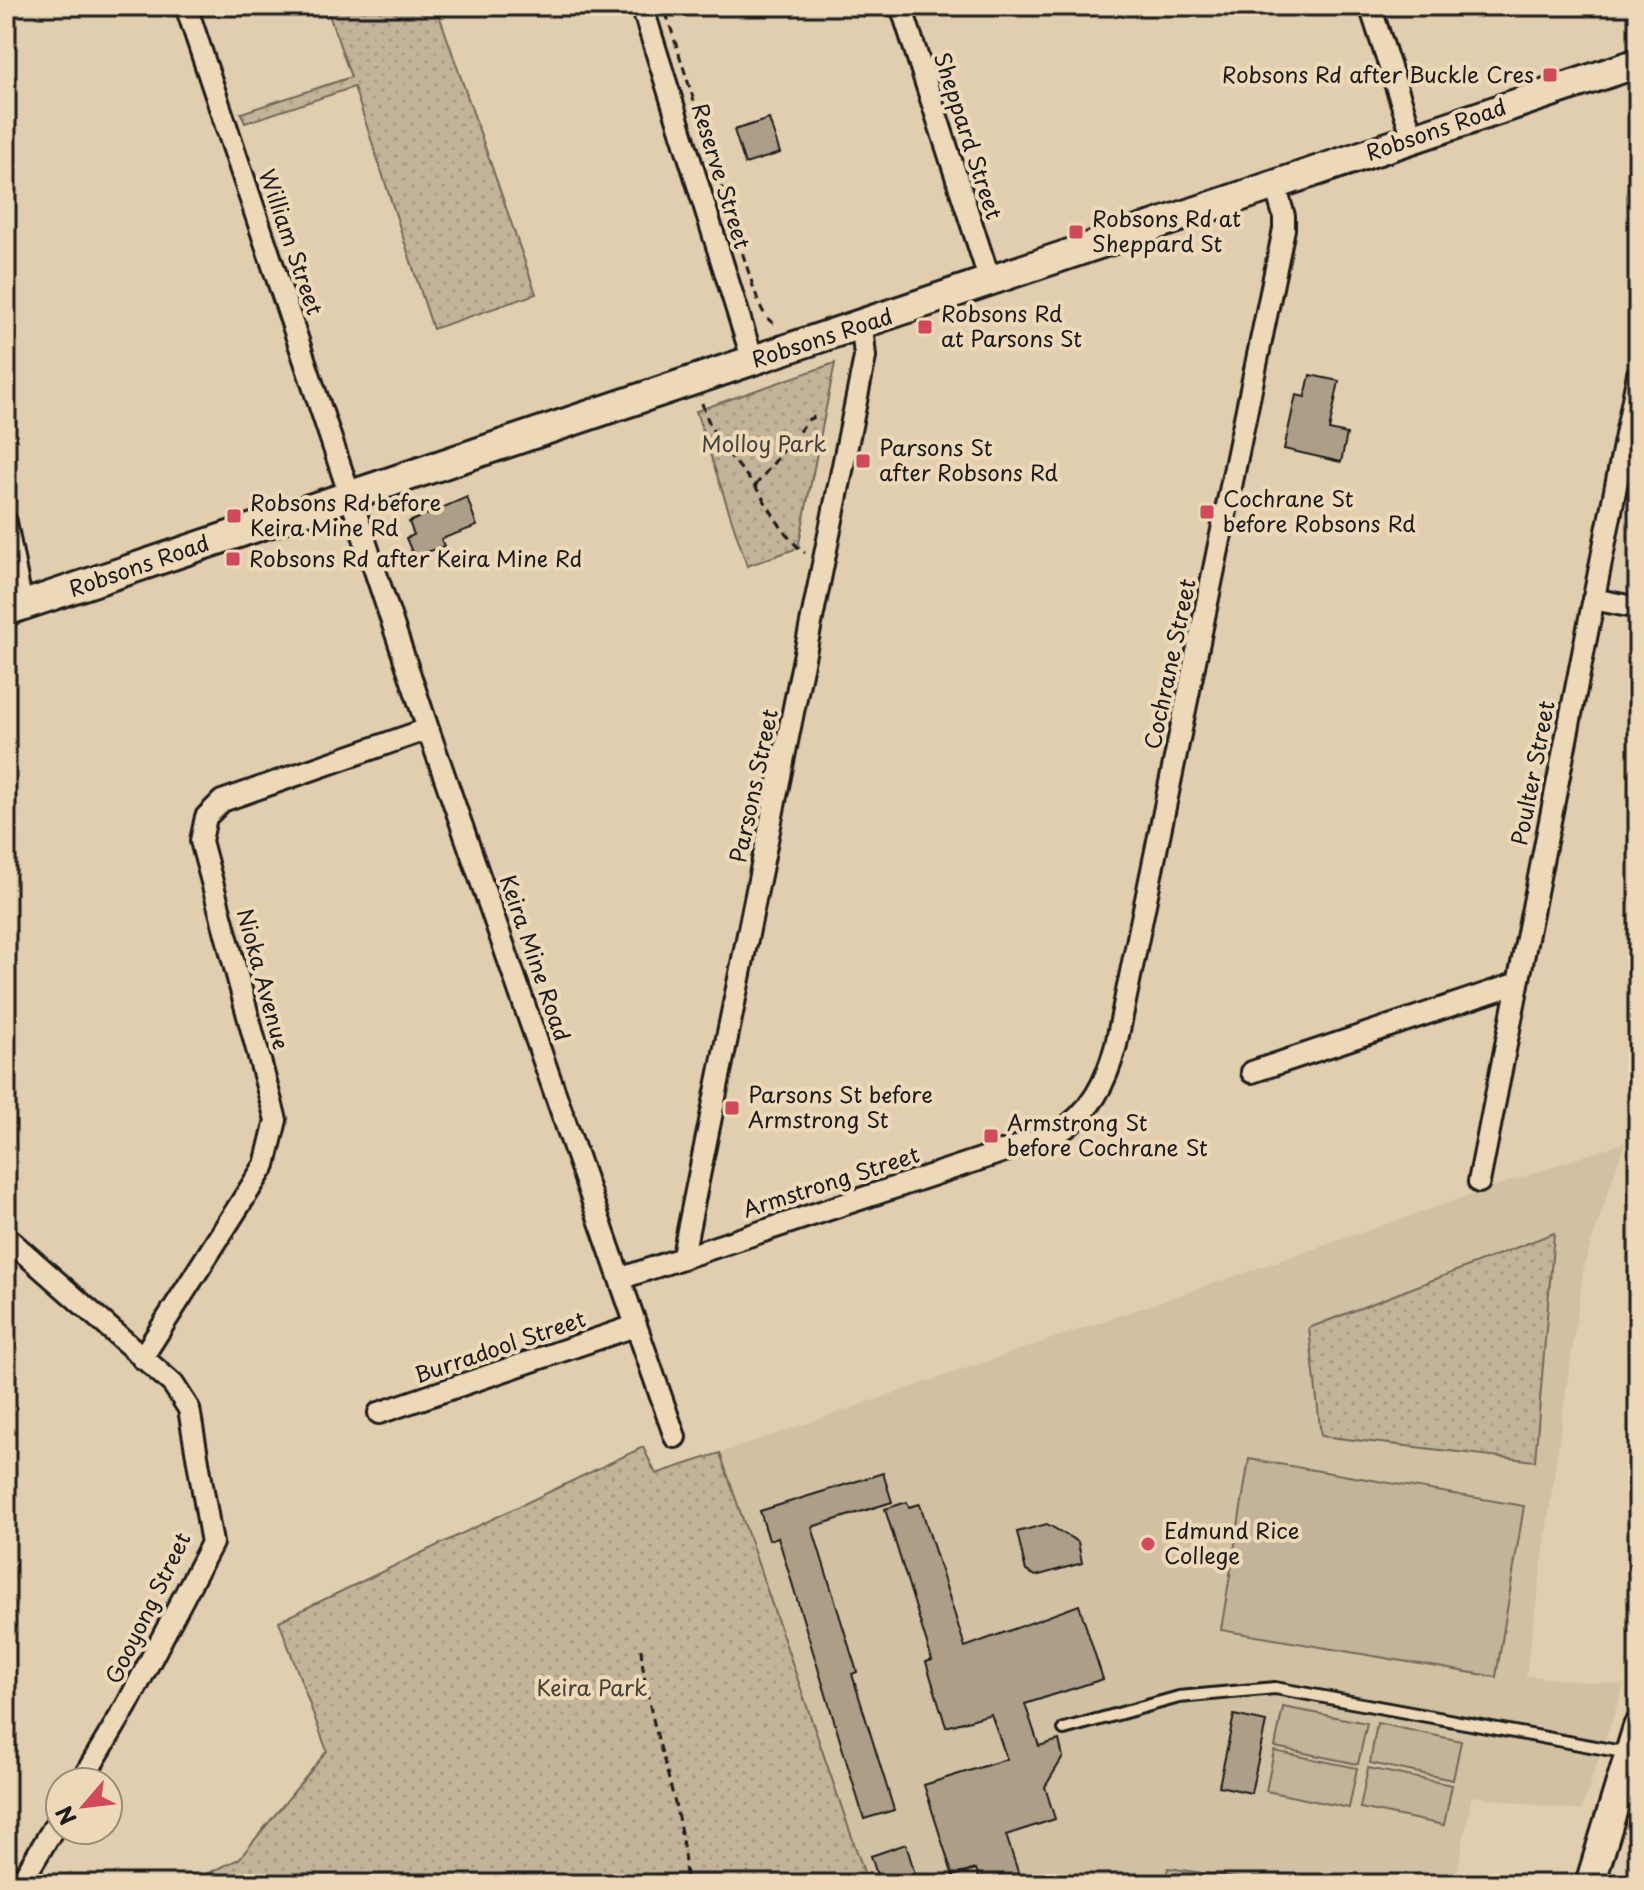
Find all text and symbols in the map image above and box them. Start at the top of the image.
street label: Sheppard Street [927,48,1012,223]
place label: Robsons Rd after Buckle Cres [1222,57,1534,90]
marker: Robsons Rd after Buckle Cres [1541,66,1559,84]
street label: Robsons Road [1361,89,1510,168]
street label: Reserve Street [685,98,760,253]
street label: William Street [252,164,333,319]
place label: Robsons Rd at Sheppard St [1092,201,1241,259]
marker: Robsons Rd at Sheppard St [1067,223,1085,241]
place label: Robsons Rd at Parsons St [941,296,1082,354]
street label: Robsons Road [747,298,896,375]
marker: Robsons Rd at Parsons St [916,318,934,336]
park label: Molloy Park [701,426,827,459]
place label: Parsons St after Robsons Rd [879,430,1058,488]
marker: Parsons St after Robsons Rd [854,452,872,470]
place label: Cochrane St before Robsons Rd [1223,481,1416,539]
place label: Robsons Rd before Keira Mine Rd [250,485,441,543]
marker: Cochrane St before Robsons Rd [1198,503,1216,521]
marker: Robsons Rd before Keira Mine Rd [225,507,243,525]
street label: Robsons Road [64,525,213,604]
place label: Robsons Rd after Keira Mine Rd [249,541,582,574]
marker: Robsons Rd after Keira Mine Rd [224,550,242,568]
street label: Cochrane Street [1134,575,1203,752]
street label: Poulter Street [1501,698,1562,848]
street label: Parsons Street [720,705,785,866]
street label: Keira Mine Road [493,870,580,1045]
street label: Nioka Avenue [230,904,299,1053]
place label: Parsons St before Armstrong St [748,1077,933,1135]
marker: Parsons St before Armstrong St [723,1099,741,1117]
place label: Armstrong St before Cochrane St [1007,1105,1208,1163]
marker: Armstrong St before Cochrane St [982,1127,1000,1145]
street label: Armstrong Street [738,1136,923,1225]
street label: Burradool Street [410,1301,589,1390]
place label: Edmund Rice College [1164,1513,1299,1571]
street label: Gooyong Street [96,1526,198,1689]
marker: Edmund Rice College [1139,1535,1157,1553]
park label: Keira Park [536,1670,648,1703]
north arrow [44,1766,124,1846]
text: N [46,1801,84,1832]

